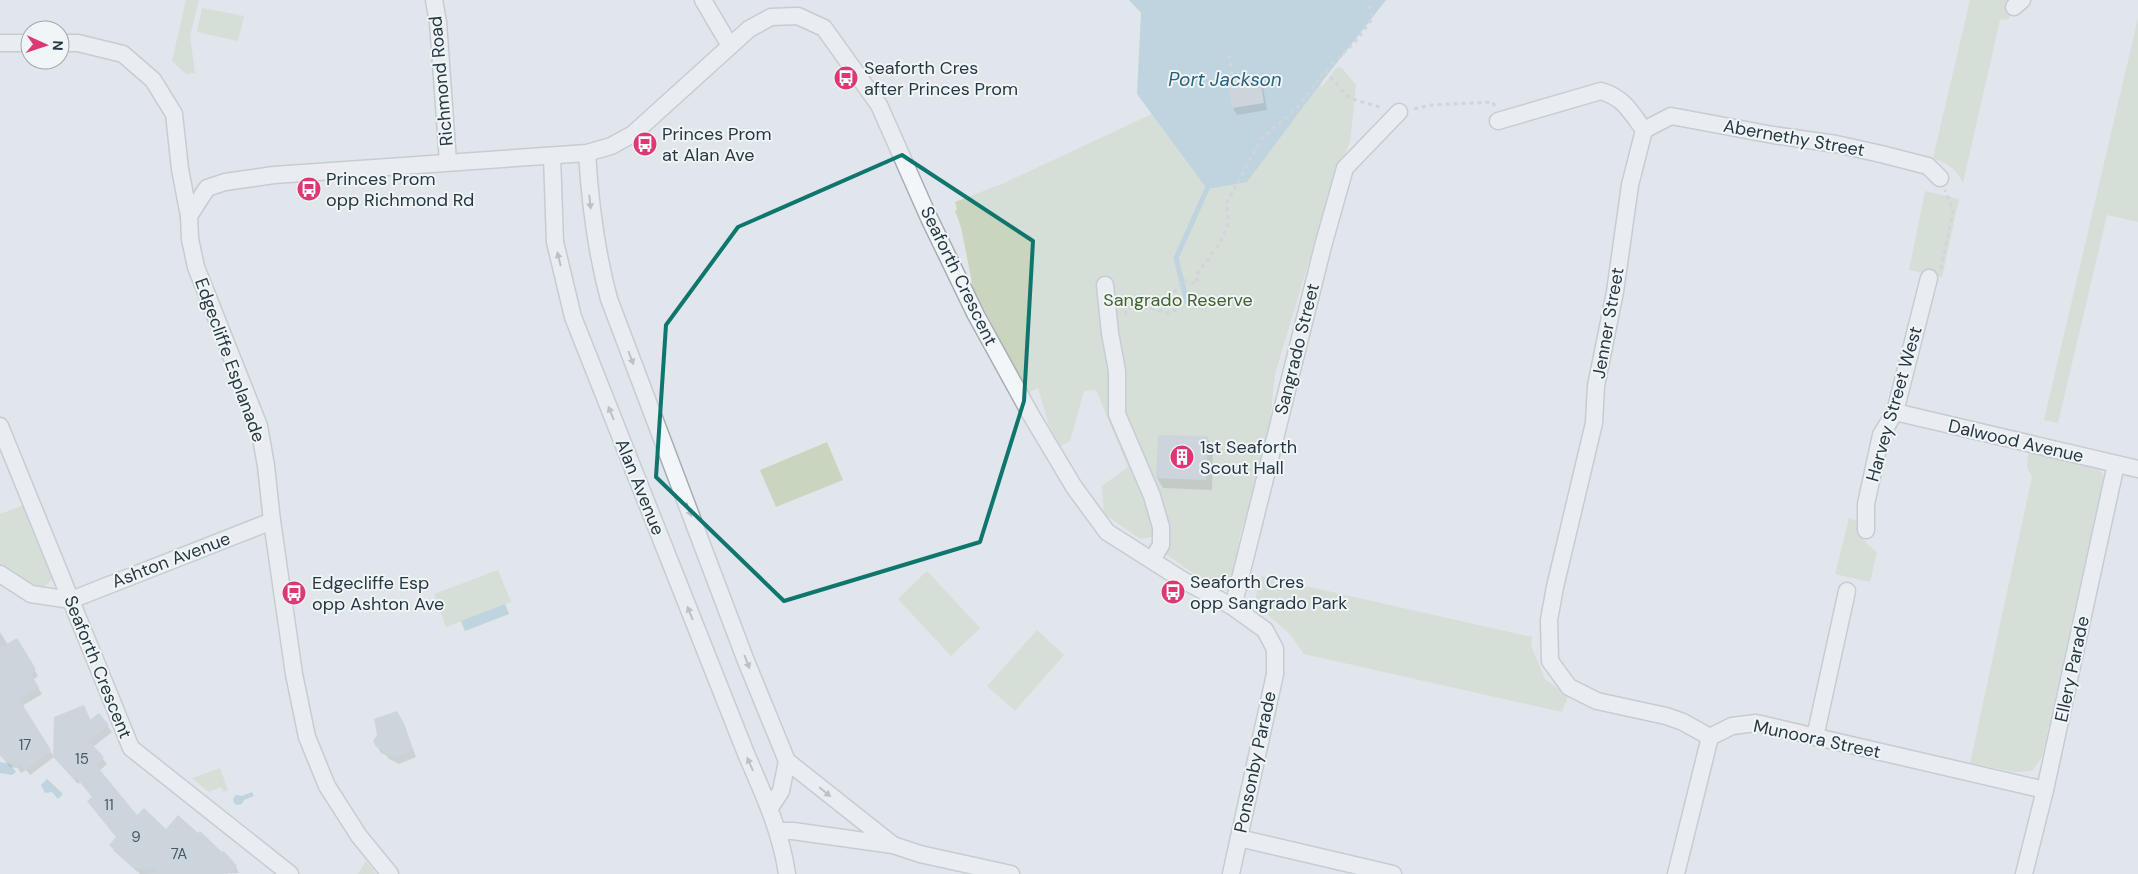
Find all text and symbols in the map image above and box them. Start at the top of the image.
street label: Richmond Road [423,15,459,147]
north arrow [20,20,70,70]
text: N [49,40,67,51]
place label: Seaforth Cres after Princes Prom [864,56,1018,101]
bus stop icon: Seaforth Cres after Princes Prom [833,65,859,91]
water label: Port Jackson [1168,67,1282,92]
street label: Abernethy Street [1721,114,1867,162]
place label: Princes Prom at Alan Ave [662,122,772,167]
bus stop icon: Princes Prom at Alan Ave [632,131,658,157]
place label: Princes Prom opp Richmond Rd [326,167,474,212]
bus stop icon: Princes Prom opp Richmond Rd [296,176,322,202]
one-way arrow [586,194,594,210]
street label: Seaforth Crescent [915,202,1003,350]
one-way arrow [555,251,563,267]
street label: Jenner Street [1586,265,1630,381]
street label: Edgecliffe Esplanade [189,275,271,445]
street label: Sangrado Street [1269,281,1325,417]
park label: Sangrado Reserve [1103,288,1253,312]
street label: Harvey Street West [1860,323,1928,485]
one-way arrow [628,351,635,366]
one-way arrow [607,405,614,420]
street label: Dalwood Avenue [1946,414,2086,468]
street label: Alan Avenue [610,435,670,539]
place label: 1st Seaforth Scout Hall [1200,435,1297,480]
building icon: 1st Seaforth Scout Hall [1169,444,1195,470]
one-way arrow [685,503,693,518]
street label: Ashton Avenue [108,526,234,594]
place label: Seaforth Cres opp Sangrado Park [1190,570,1347,615]
place label: Edgecliffe Esp opp Ashton Ave [312,571,444,616]
bus stop icon: Seaforth Cres opp Sangrado Park [1160,579,1186,605]
bus stop icon: Edgecliffe Esp opp Ashton Ave [281,580,307,606]
street label: Seaforth Crescent [58,592,138,742]
one-way arrow [686,605,693,620]
street label: Ellery Parade [2049,614,2095,724]
one-way arrow [743,655,751,670]
street label: Ponsonby Parade [1228,689,1282,835]
street label: Munoora Street [1751,714,1883,764]
house number: 17 [19,735,31,755]
house number: 15 [75,749,89,769]
one-way arrow [745,757,753,771]
one-way arrow [818,786,831,797]
house number: 11 [104,795,114,815]
house number: 9 [131,827,141,847]
house number: 7A [171,844,187,864]

